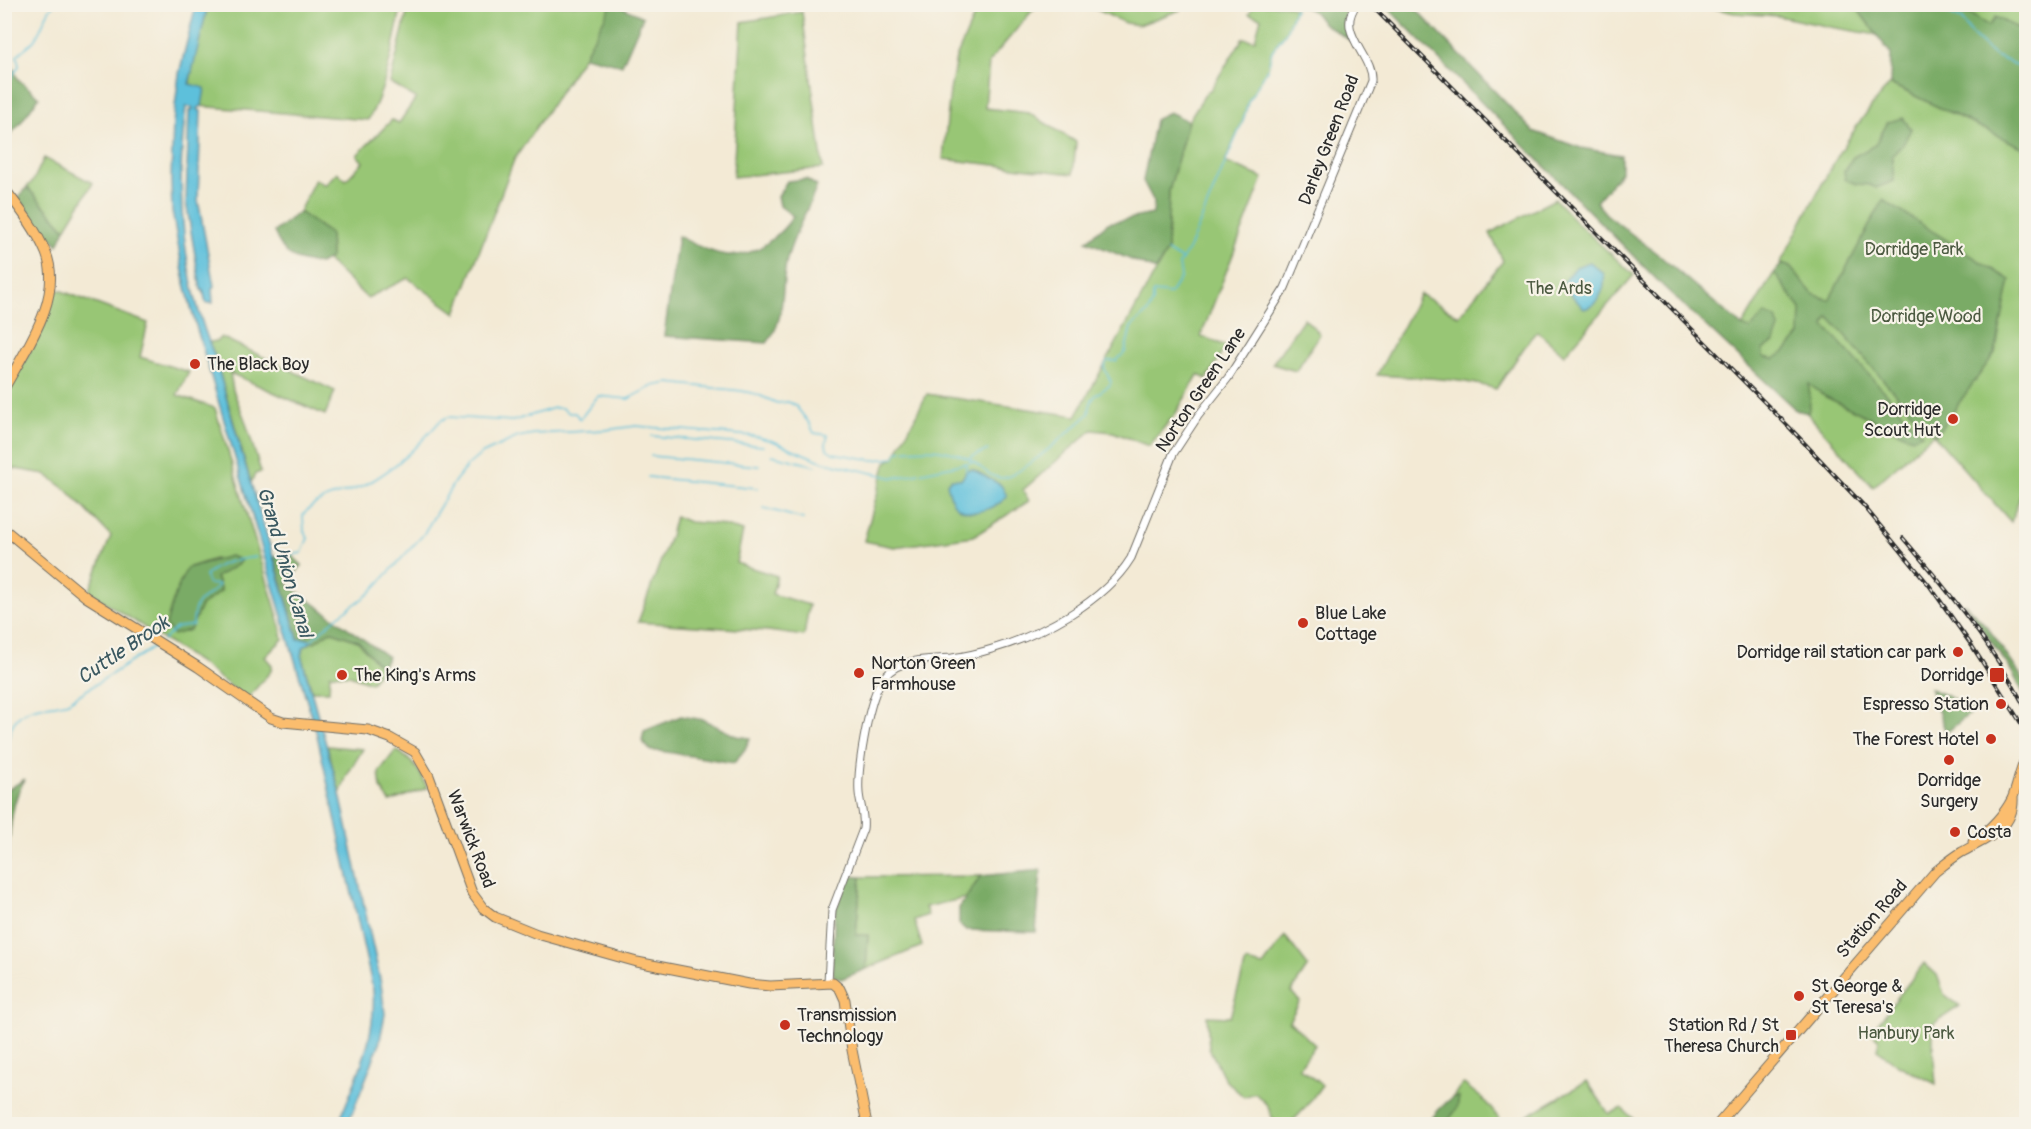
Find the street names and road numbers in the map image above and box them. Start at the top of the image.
street label: Darley Green Road [1294,72,1364,208]
street label: Norton Green Lane [1151,323,1251,457]
street label: Warwick Road [442,787,500,891]
street label: Station Road [1832,875,1912,963]

